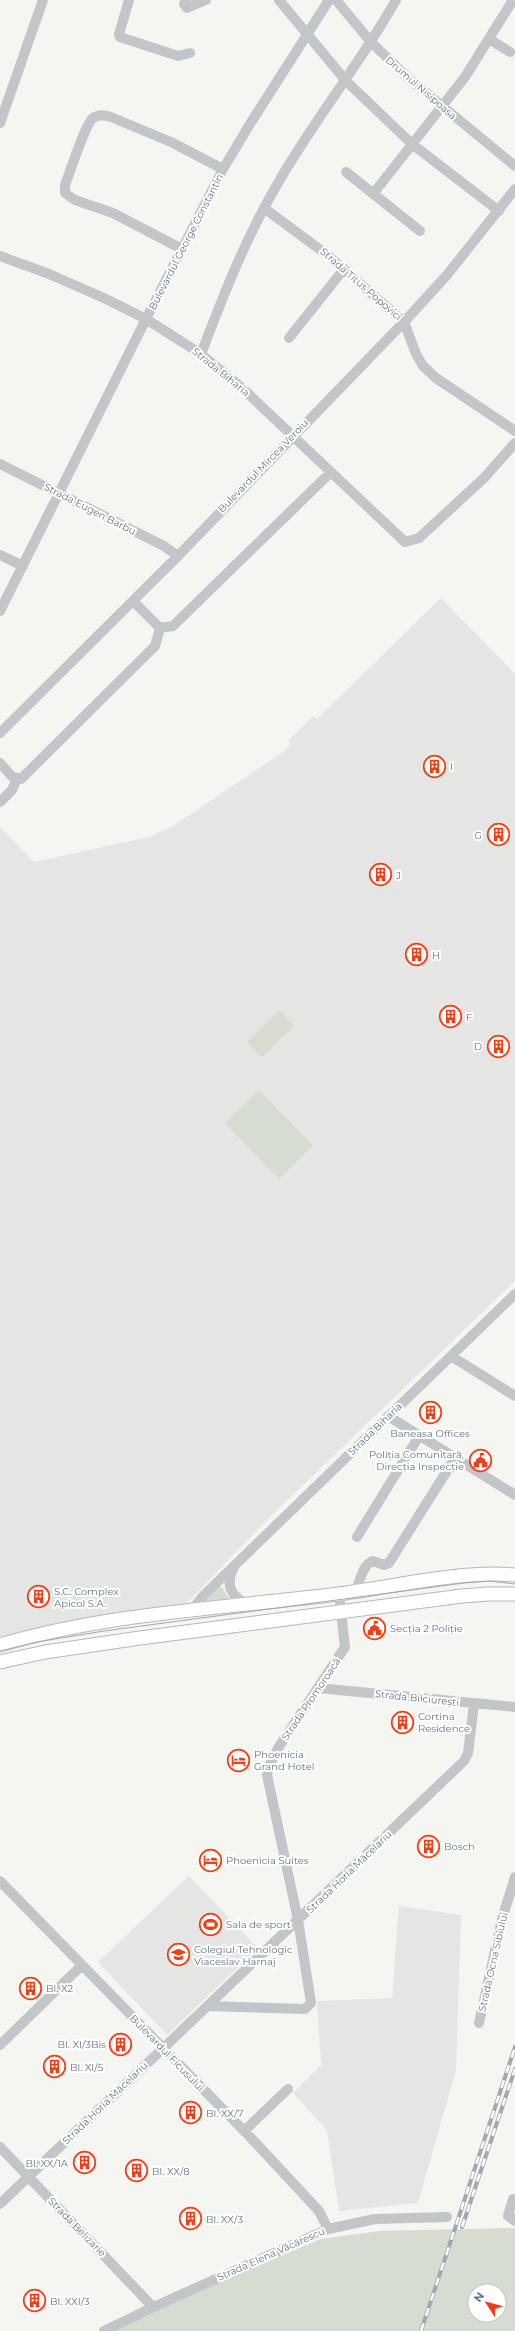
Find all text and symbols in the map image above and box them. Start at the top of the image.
street label: Drumul Nisipoasa [383,54,459,122]
street label: Bulevardul George Constantin [146,172,226,312]
street label: Strada Titus Popovici [317,245,405,323]
street label: Strada Biharia [190,345,252,399]
street label: Bulevardul Mircea Veroiu [215,417,311,515]
street label: Strada Eugen Barbu [42,480,138,538]
building icon: I [421,753,447,779]
place label: I [450,760,453,773]
building icon: G [485,822,511,848]
place label: G [474,829,482,842]
building icon: J [368,862,394,888]
place label: J [395,869,401,882]
building icon: H [403,942,429,968]
place label: H [432,949,440,962]
building icon: F [438,1004,464,1030]
place label: F [466,1011,472,1024]
building icon: D [485,1033,511,1059]
place label: D [474,1040,482,1053]
street label: Strada Biharia [345,1400,405,1458]
building icon: Baneasa Offices [417,1400,443,1426]
place label: Baneasa Offices [390,1427,470,1440]
public building icon: Poliția Comunitară, Direcția Inspecție [467,1447,493,1473]
place label: Poliția Comunitară, Direcția Inspecție [369,1448,464,1473]
building icon: S.C. Complex Apicol S.A. [25,1584,51,1610]
place label: S.C. Complex Apicol S.A. [54,1585,119,1610]
public building icon: Secția 2 Poliție [361,1615,387,1641]
place label: Secția 2 Poliție [390,1622,463,1635]
street label: Strada Promoroacă [279,1655,343,1743]
street label: Strada Bilciurești [374,1687,460,1709]
building icon: Cortina Residence [389,1709,415,1735]
place label: Cortina Residence [418,1710,470,1735]
hotel icon: Phoenicia Grand Hotel [226,1747,252,1773]
place label: Phoenicia Grand Hotel [254,1748,314,1773]
street label: Strada Horia Măcelariu [304,1828,394,1916]
building icon: Bosch [415,1833,441,1859]
place label: Bosch [444,1840,475,1853]
hotel icon: Phoenicia Suites [197,1847,223,1873]
place label: Phoenicia Suites [226,1854,309,1867]
sports icon: Sala de sport [198,1911,224,1937]
street label: Strada Ocna Sibiului [475,1911,511,2013]
place label: Sala de sport [226,1918,291,1931]
school or university icon: Colegiul Tehnologic Viaceslav Harnaj [165,1942,191,1968]
place label: Colegiul Tehnologic Viaceslav Harnaj [194,1943,293,1968]
building icon: Bl. X2 [17,1975,43,2001]
place label: Bl. X2 [46,1982,74,1995]
street label: Bulevardul Ficusului [127,2012,207,2094]
building icon: Bl. XI/3Bis [108,2031,134,2057]
place label: Bl. XI/3Bis [58,2038,106,2051]
building icon: Bl. XI/5 [41,2054,67,2080]
street label: Strada Horia Măcelariu [60,2059,150,2147]
place label: Bl. XI/5 [70,2061,104,2074]
building icon: Bl. XX/7 [178,2100,204,2126]
place label: Bl. XX/7 [206,2107,244,2120]
building icon: Bl. XX/1A [71,2150,97,2176]
place label: Bl. XX/1A [26,2157,69,2170]
building icon: Bl. XX/8 [124,2158,150,2184]
place label: Bl. XX/8 [152,2165,190,2178]
street label: Strada Belizarie [45,2195,109,2259]
building icon: Bl. XX/3 [178,2206,204,2232]
place label: Bl. XX/3 [206,2213,243,2226]
street label: Strada Elena Văcărescu [215,2224,327,2284]
north arrow [467,2283,507,2323]
building icon: Bl. XXI/3 [21,2288,47,2314]
text: N [471,2289,487,2305]
place label: Bl. XXI/3 [50,2295,90,2308]

